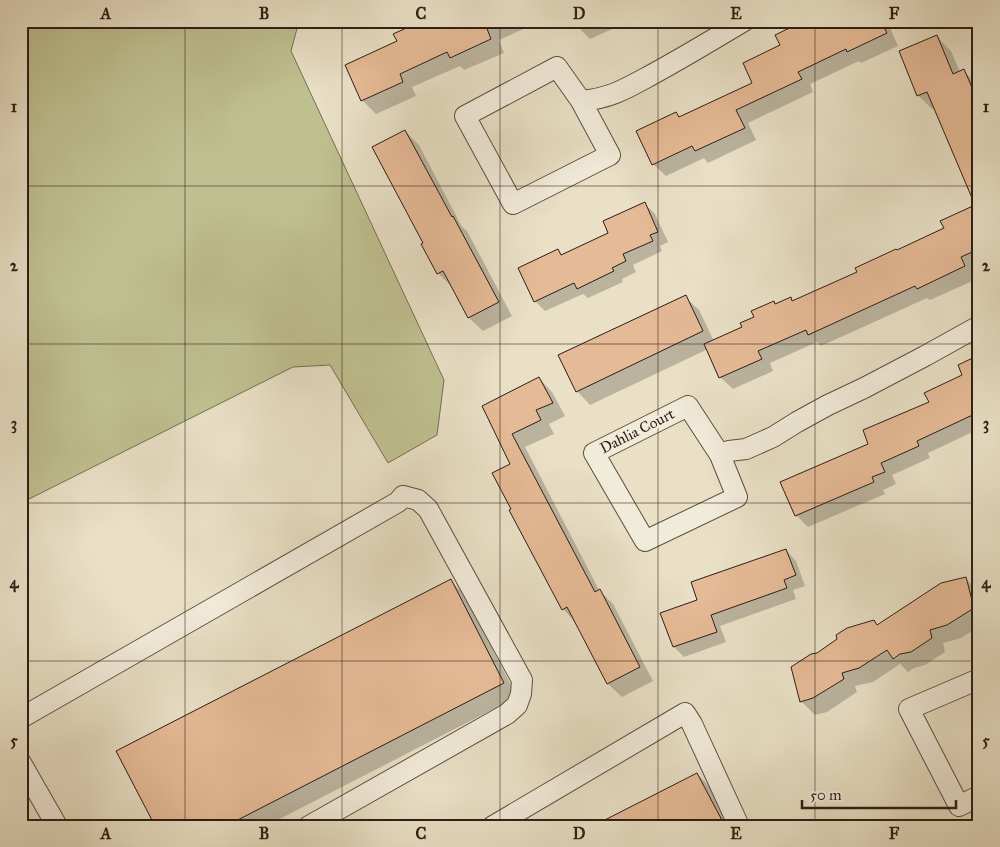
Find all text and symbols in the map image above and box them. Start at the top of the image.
text: A [100,4,112,23]
text: B [259,4,269,23]
text: C [416,4,427,23]
text: D [573,4,586,23]
text: E [730,4,742,23]
text: F [889,4,900,23]
text: 1 [11,97,18,116]
text: 1 [983,97,990,116]
text: 2 [10,256,19,275]
text: 2 [982,256,991,275]
street label: Dahlia Court [597,404,678,457]
text: 3 [11,414,17,434]
text: 3 [983,414,989,434]
text: 4 [10,573,20,593]
text: 4 [982,573,992,593]
text: 5 [10,731,18,750]
text: 5 [982,731,990,750]
scale bar [802,777,956,809]
text: 50 m [810,786,842,804]
text: A [100,824,112,843]
text: B [259,824,269,843]
text: C [416,824,427,843]
text: D [573,824,586,843]
text: E [730,824,742,843]
text: F [889,824,900,843]

